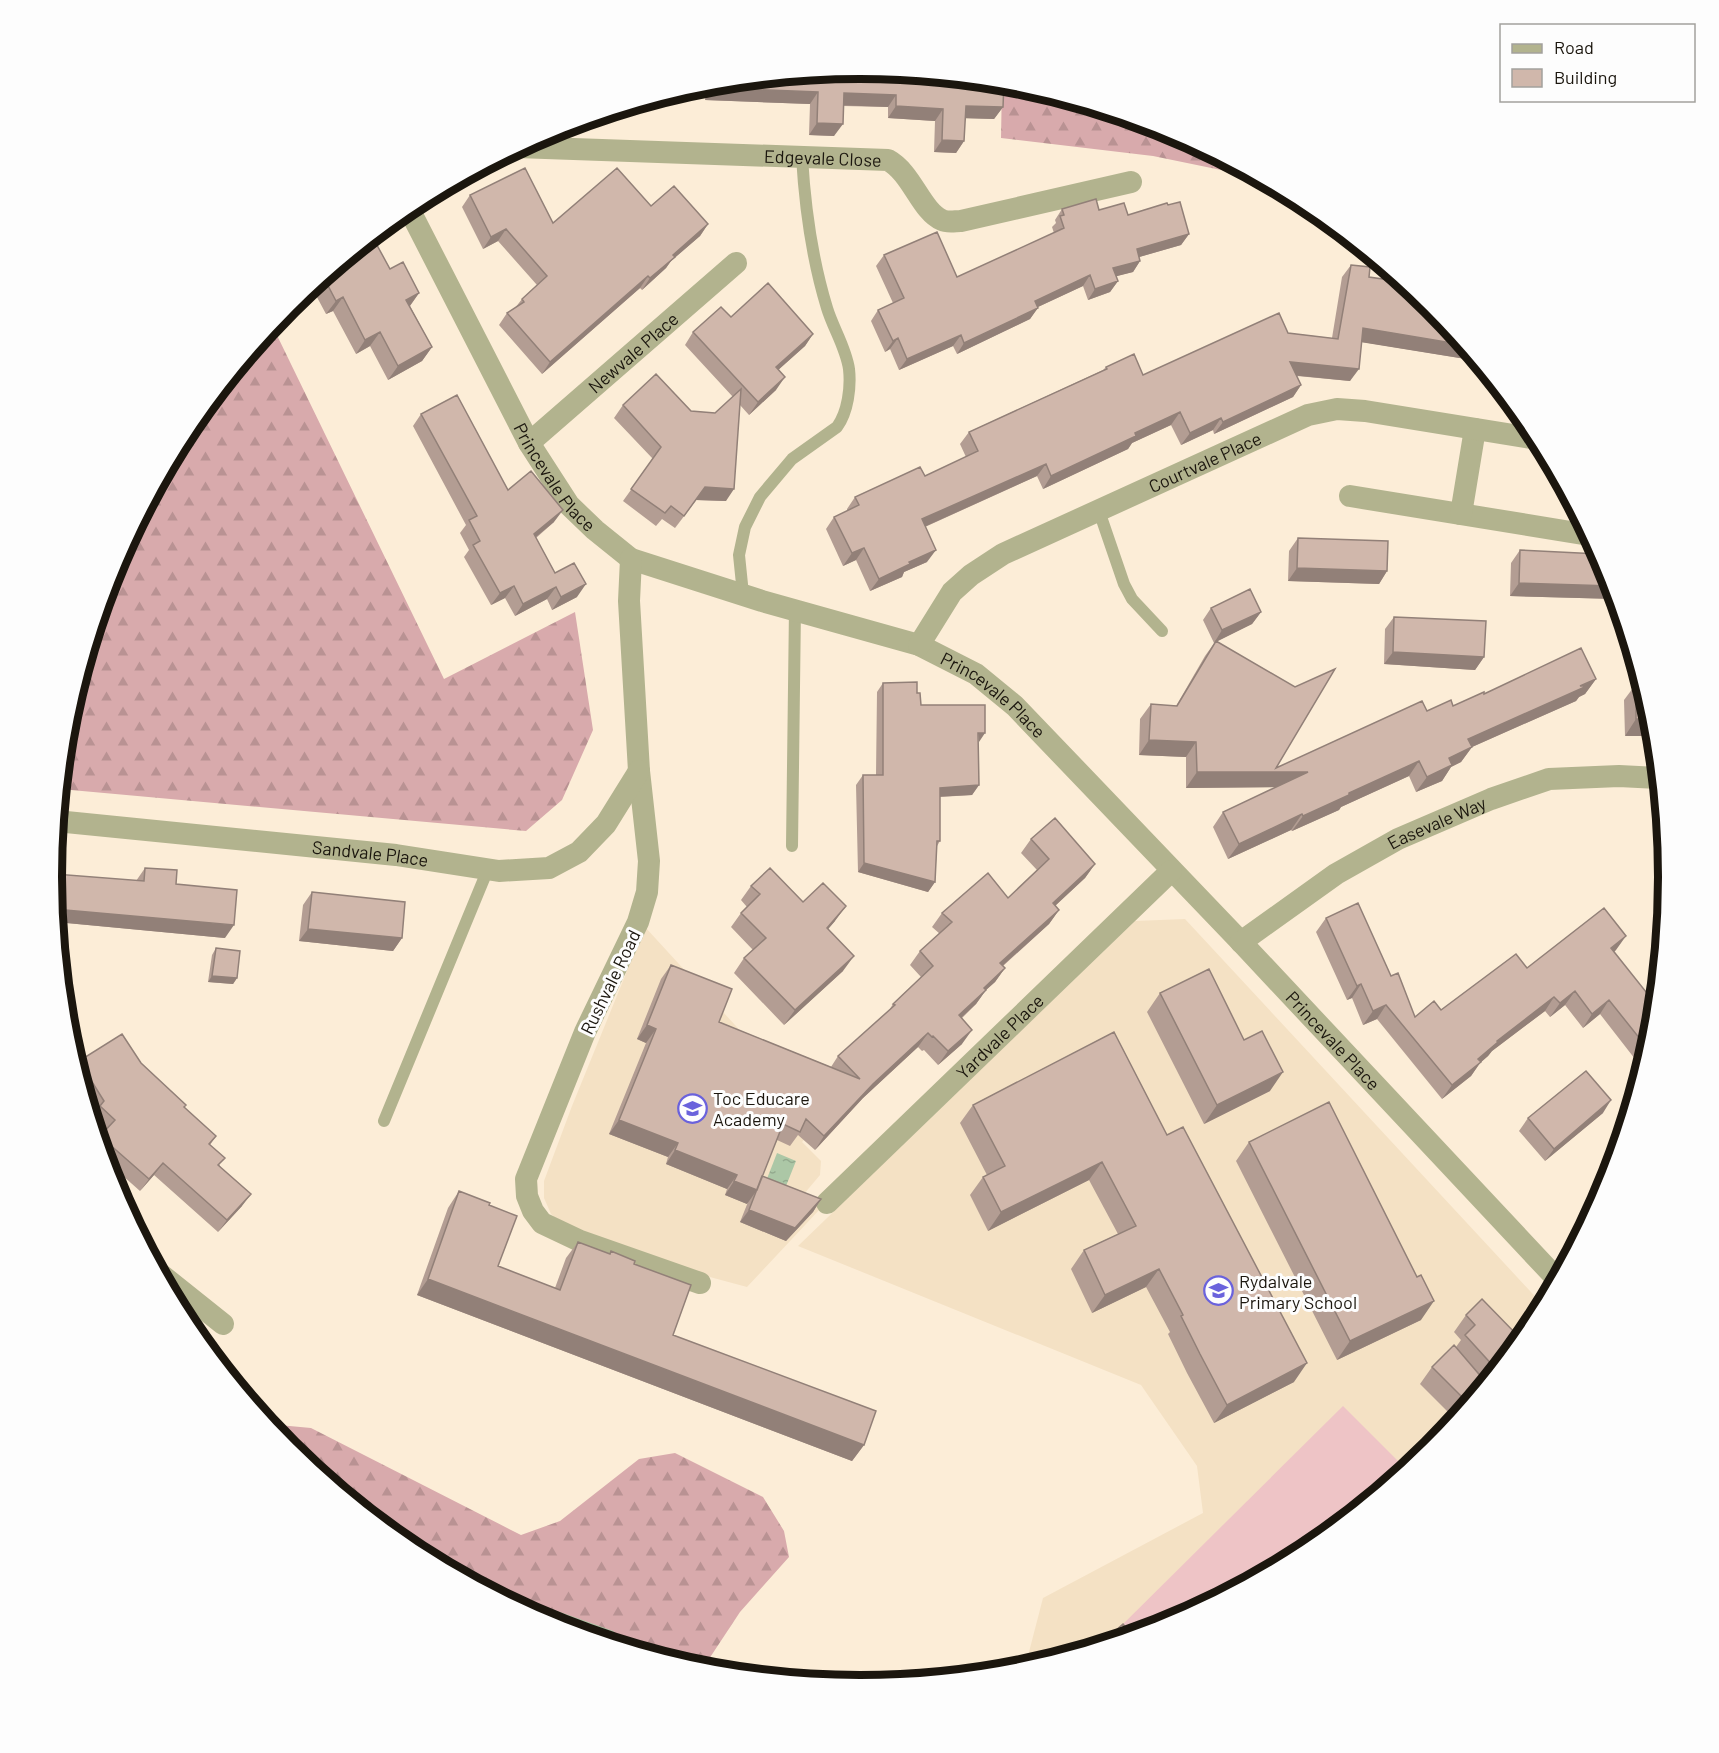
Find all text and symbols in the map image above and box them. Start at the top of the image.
legend [1500,24,1695,102]
text: Road [1554,36,1594,58]
text: Building [1554,66,1617,88]
street label: Edgevale Close [764,145,882,171]
street label: Newvale Place [584,307,683,398]
street label: Princevale Place [510,419,600,536]
street label: Courtvale Place [1145,427,1265,497]
street label: Princevale Place [937,647,1050,742]
street label: Easevale Way [1383,791,1489,854]
street label: Sandvale Place [311,836,430,871]
street label: Rushvale Road [575,926,645,1038]
street label: Princevale Place [1282,986,1385,1095]
street label: Yardvale Place [951,989,1048,1083]
place label: Toc Educare Academy [713,1087,810,1130]
school or university icon: Toc Educare Academy [676,1092,708,1124]
place label: Rydalvale Primary School [1239,1270,1357,1313]
school or university icon: Rydalvale Primary School [1202,1275,1234,1307]

